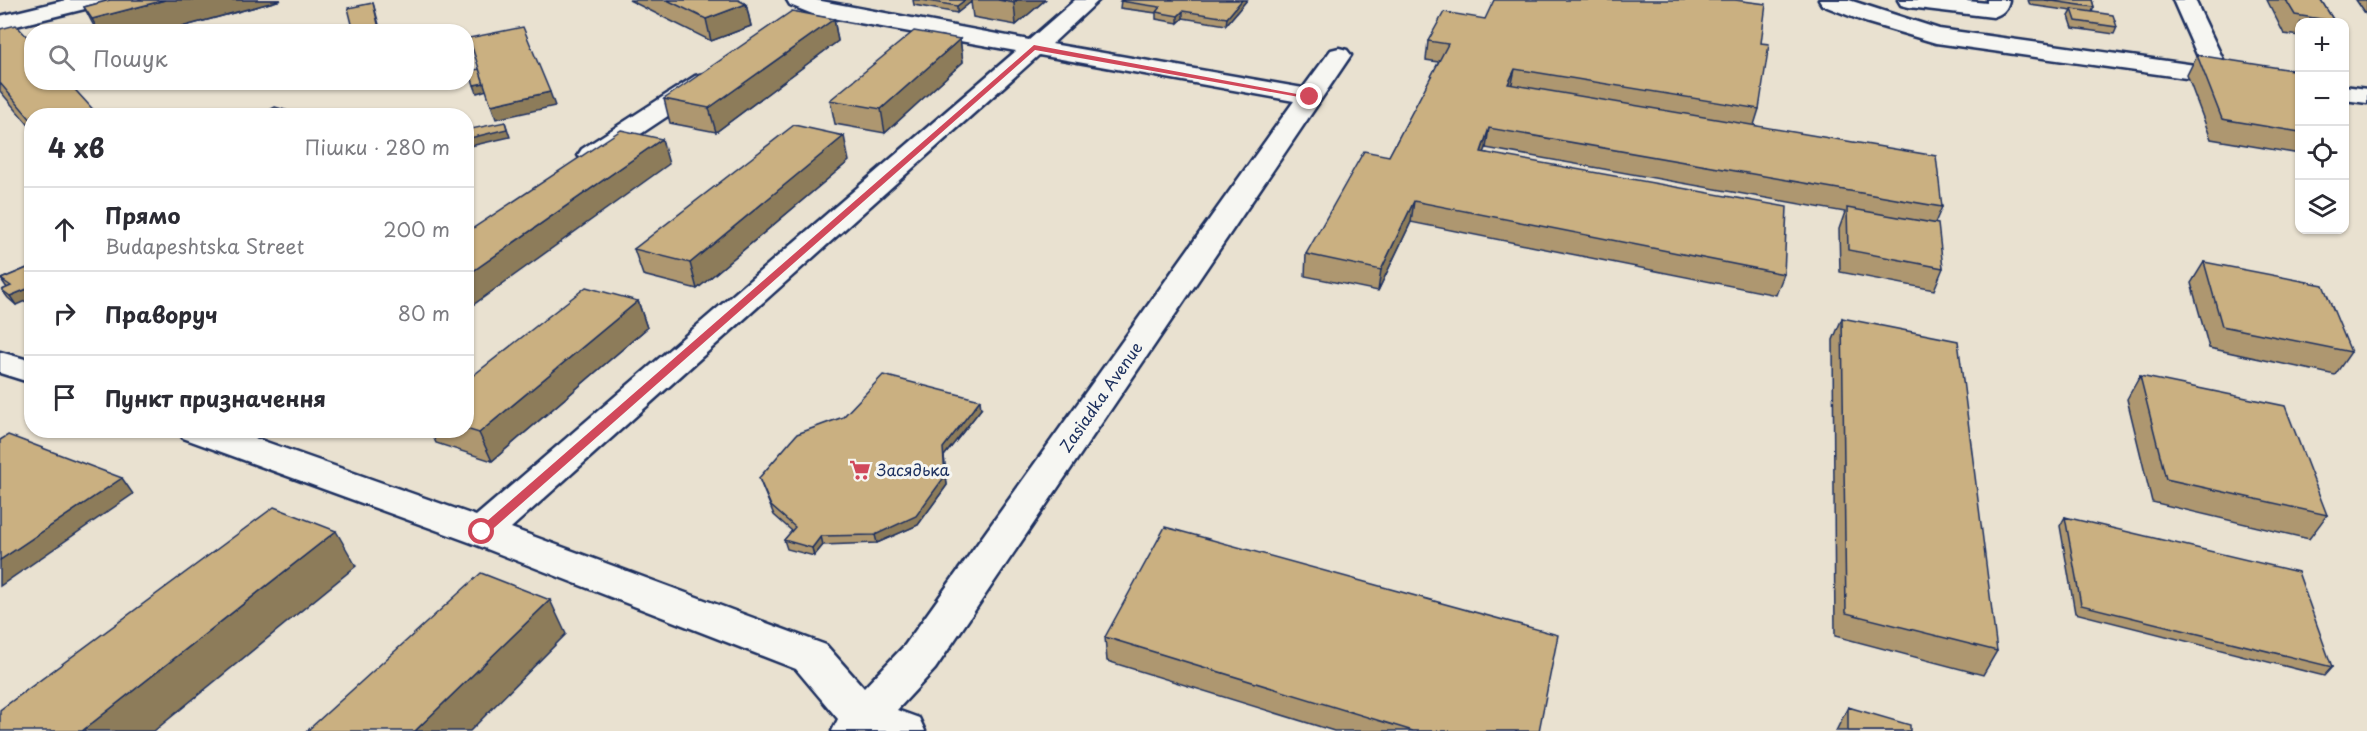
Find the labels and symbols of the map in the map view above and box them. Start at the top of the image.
route end [1296,83,1322,109]
street label: Zasiadka Avenue [1053,336,1148,457]
place label: Засядька [876,457,949,481]
supermarket icon: Засядька [848,458,872,482]
route start [468,518,494,544]

